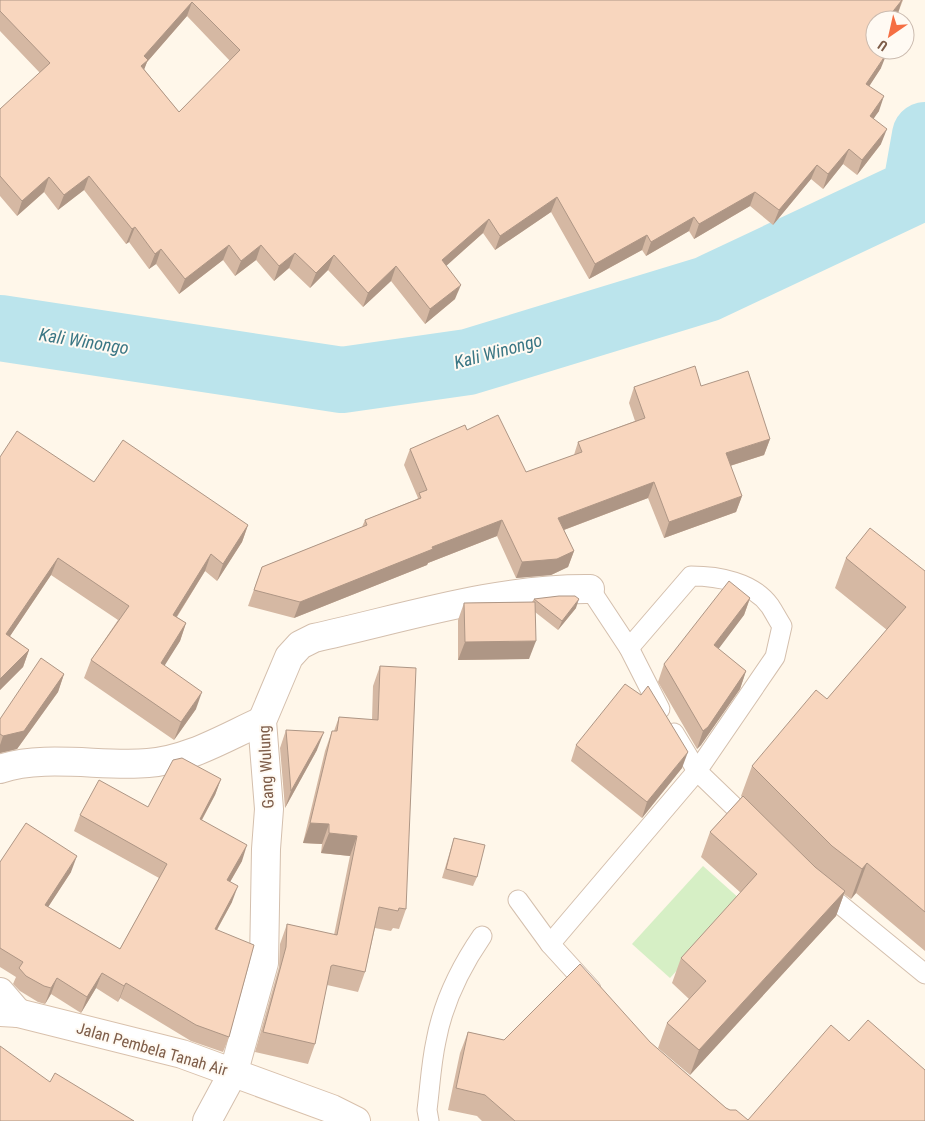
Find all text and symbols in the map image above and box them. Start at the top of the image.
north arrow [865,10,915,60]
text: U [875,37,891,55]
water label: Kali Winongo [38,324,130,358]
water label: Kali Winongo [452,329,544,373]
street label: Gang Wulung [254,725,278,809]
street label: Jalan Pembela Tanah Air [74,1018,230,1080]

